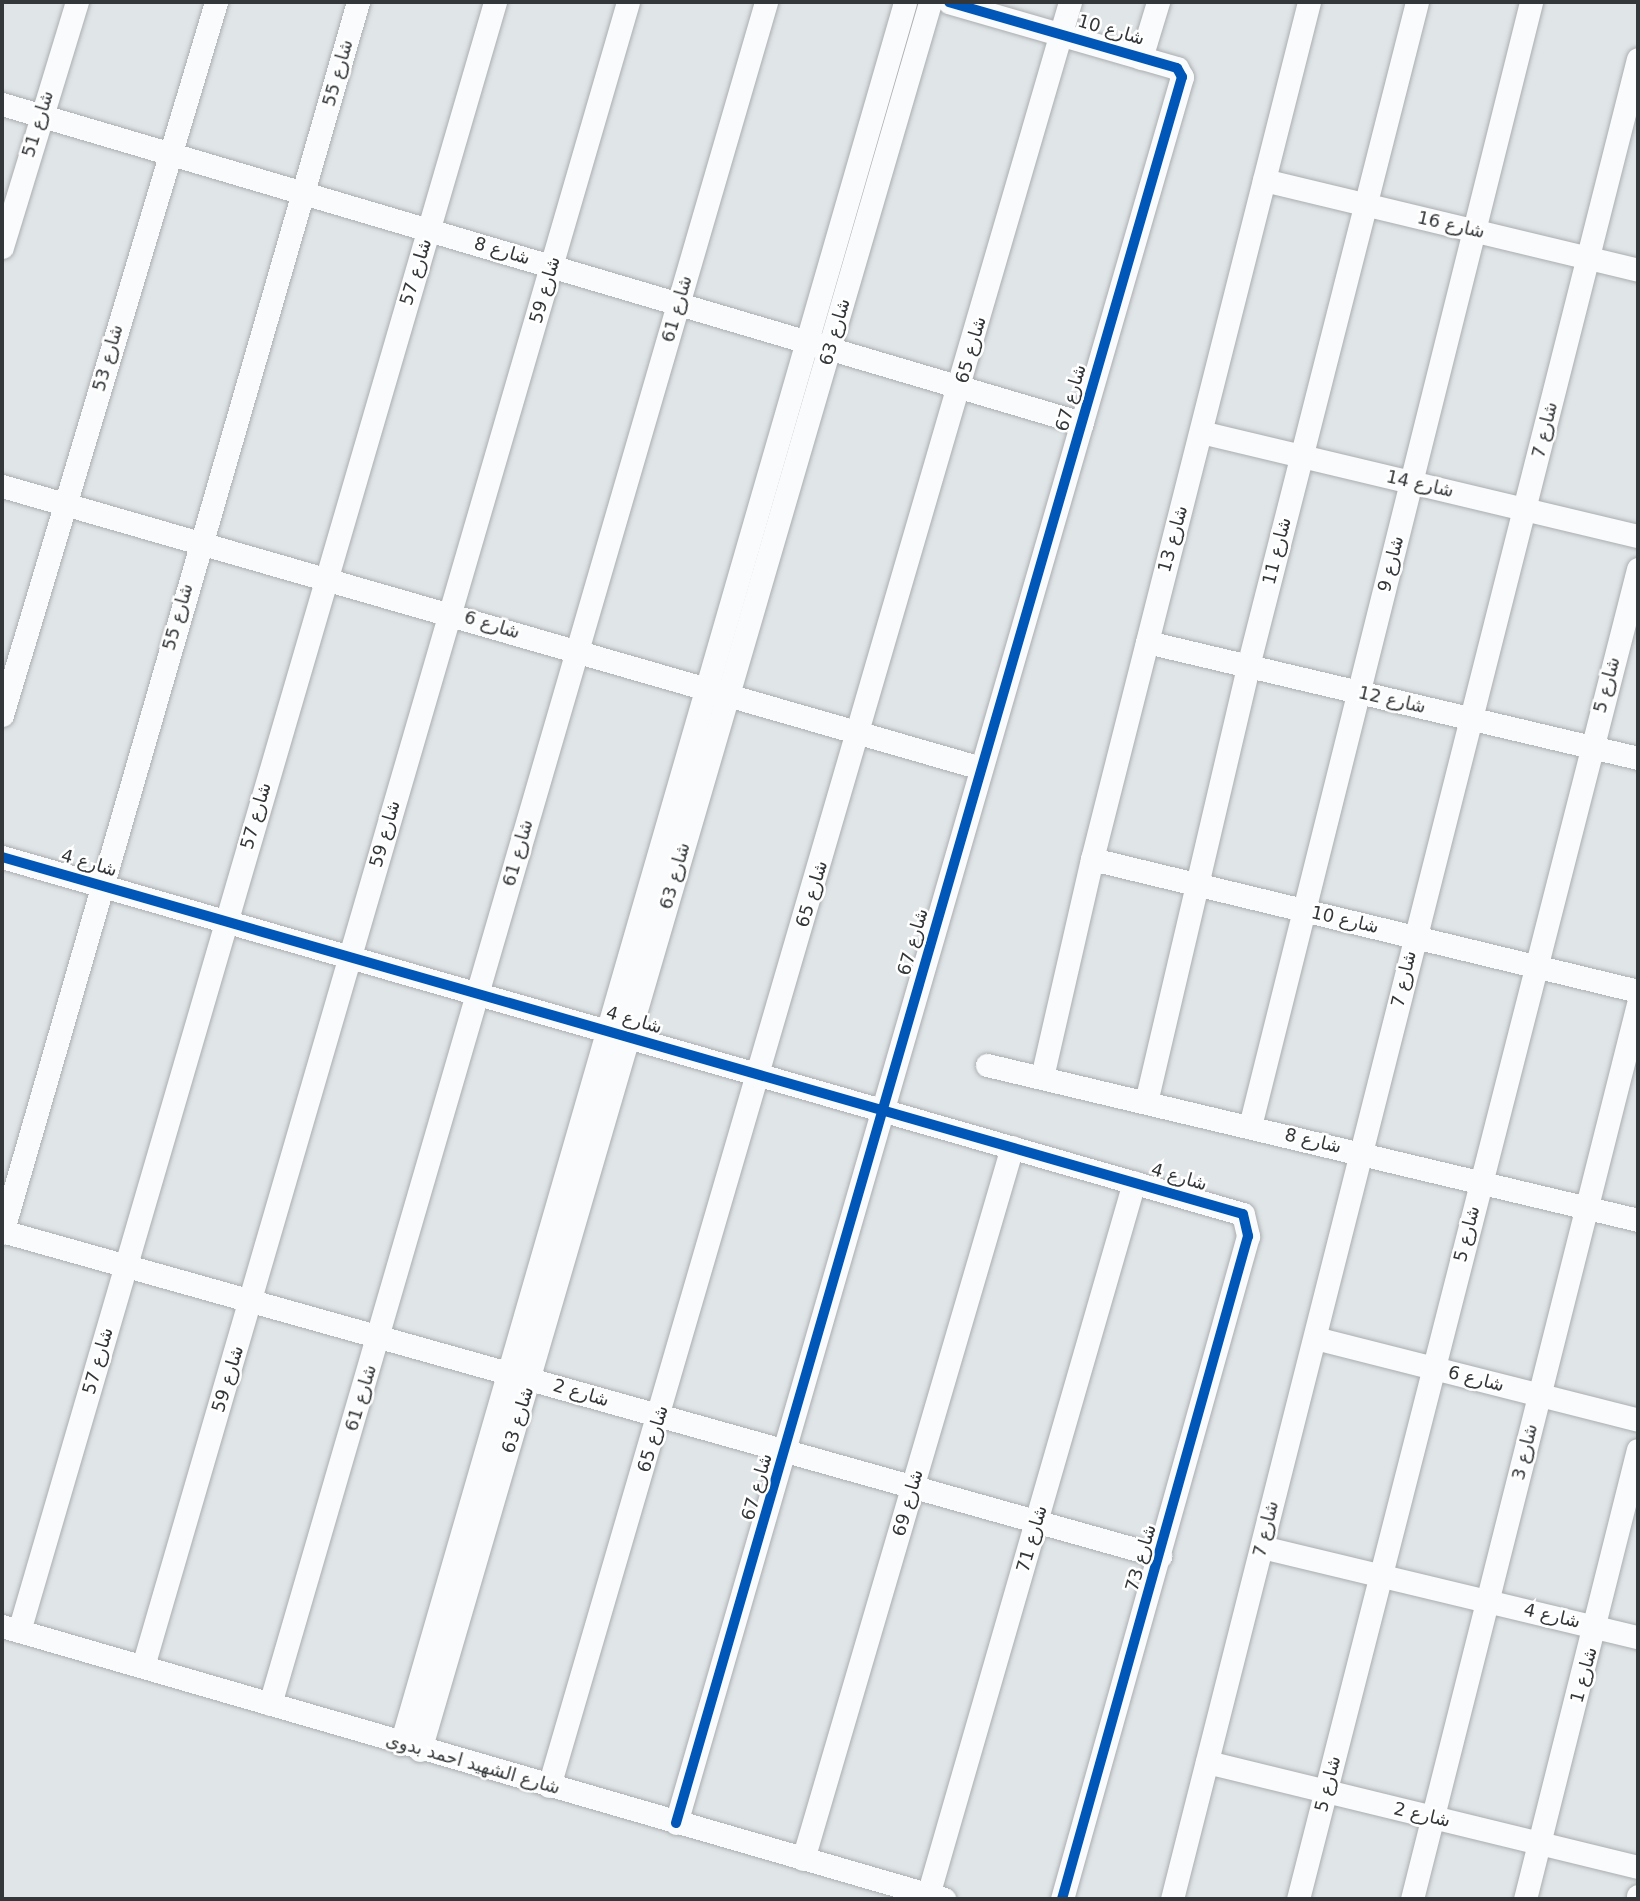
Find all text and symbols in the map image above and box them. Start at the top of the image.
street label: شارع 10 [1075,10,1147,50]
street label: شارع 55 [318,37,358,109]
street label: شارع 51 [18,88,58,160]
street label: شارع 16 [1415,207,1487,243]
street label: شارع 8 [472,233,532,269]
street label: شارع 57 [396,236,436,308]
street label: شارع 59 [525,254,565,326]
street label: شارع 61 [657,273,697,345]
street label: شارع 63 [815,296,855,368]
street label: شارع 65 [951,314,991,386]
street label: شارع 53 [88,322,128,394]
street label: شارع 67 [1051,362,1091,434]
street label: شارع 7 [1528,400,1562,460]
street label: شارع 14 [1384,466,1456,502]
street label: شارع 13 [1154,503,1192,575]
street label: شارع 11 [1258,515,1296,587]
street label: شارع 9 [1374,534,1408,594]
street label: شارع 55 [158,581,198,653]
street label: شارع 6 [462,606,522,644]
street label: شارع 5 [1589,655,1625,715]
street label: شارع 12 [1356,682,1428,718]
street label: شارع 57 [236,780,276,852]
street label: شارع 59 [365,798,405,870]
street label: شارع 61 [498,817,538,889]
street label: شارع 63 [655,840,695,912]
street label: شارع 4 [59,845,119,881]
street label: شارع 65 [792,858,832,930]
street label: شارع 10 [1309,902,1381,938]
street label: شارع 67 [893,906,933,978]
street label: شارع 7 [1387,949,1421,1009]
street label: شارع 4 [604,1002,664,1038]
street label: شارع 8 [1283,1124,1343,1158]
street label: شارع 4 [1149,1159,1209,1195]
street label: شارع 5 [1450,1204,1484,1264]
street label: شارع 57 [78,1325,118,1397]
street label: شارع 59 [208,1343,248,1415]
street label: شارع 61 [341,1362,381,1434]
street label: شارع 6 [1446,1362,1506,1396]
street label: شارع 2 [551,1375,611,1411]
street label: شارع 63 [498,1384,538,1456]
street label: شارع 65 [633,1403,673,1475]
street label: شارع 3 [1508,1422,1542,1482]
street label: شارع 67 [737,1451,777,1523]
street label: شارع 69 [888,1467,928,1539]
street label: شارع 7 [1249,1499,1283,1559]
street label: شارع 71 [1012,1503,1052,1575]
street label: شارع 73 [1121,1522,1161,1594]
street label: شارع 4 [1522,1599,1582,1633]
street label: شارع 1 [1566,1645,1602,1705]
street label: شارع الشهيد احمد بدوى [383,1729,563,1799]
street label: شارع 5 [1311,1754,1345,1814]
street label: شارع 2 [1392,1798,1452,1832]

